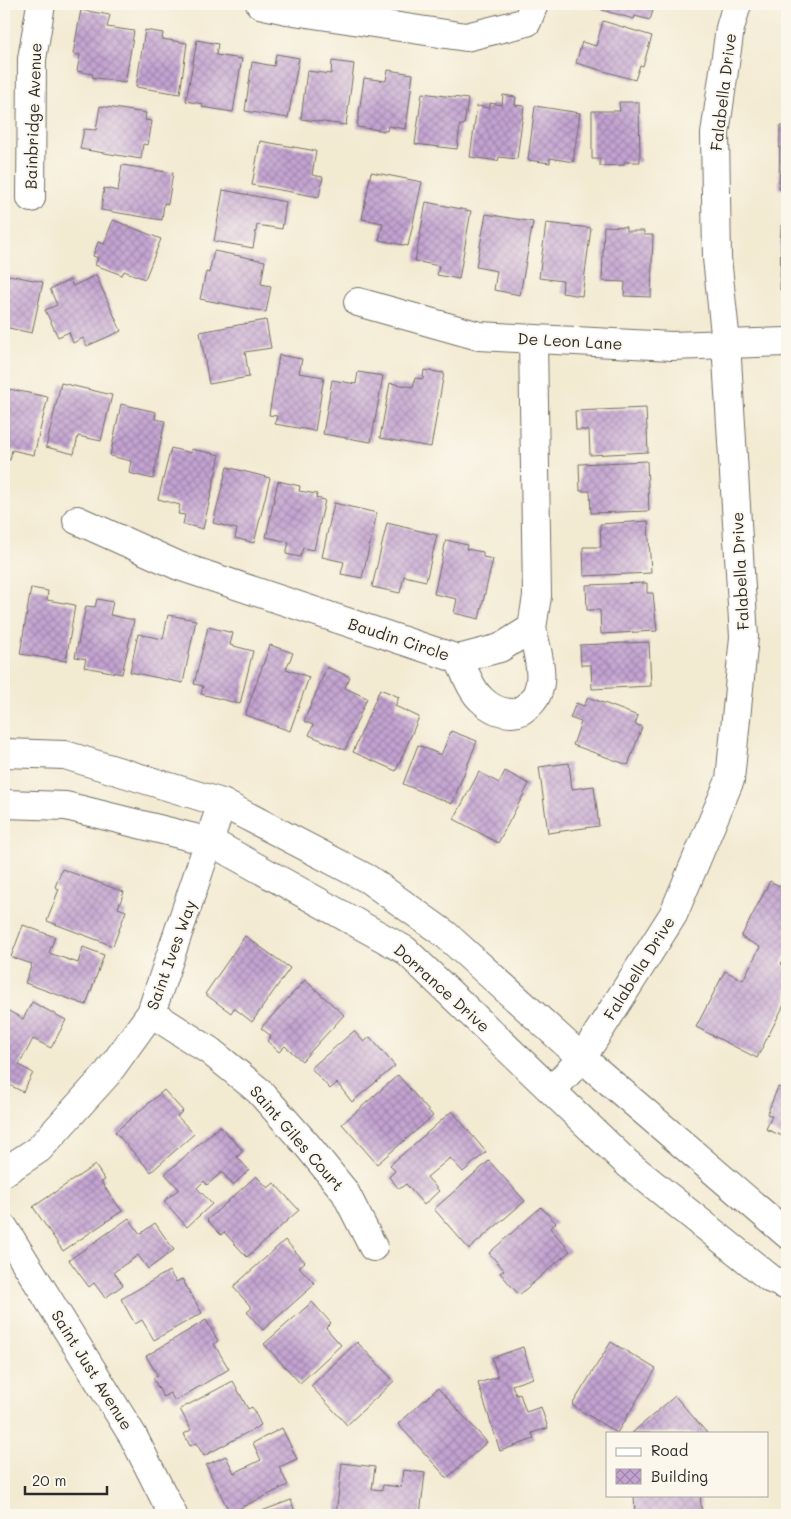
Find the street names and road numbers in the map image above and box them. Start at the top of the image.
street label: Falabella Drive [705,32,740,152]
street label: Bainbridge Avenue [19,42,46,190]
street label: De Leon Lane [517,327,623,354]
street label: Falabella Drive [726,511,753,631]
street label: Baudin Circle [346,612,453,665]
street label: Saint Ives Way [141,897,200,1013]
street label: Falabella Drive [598,912,679,1024]
street label: Dorrance Drive [390,939,495,1036]
street label: Saint Giles Court [246,1081,349,1195]
street label: Saint Just Avenue [47,1306,138,1434]

